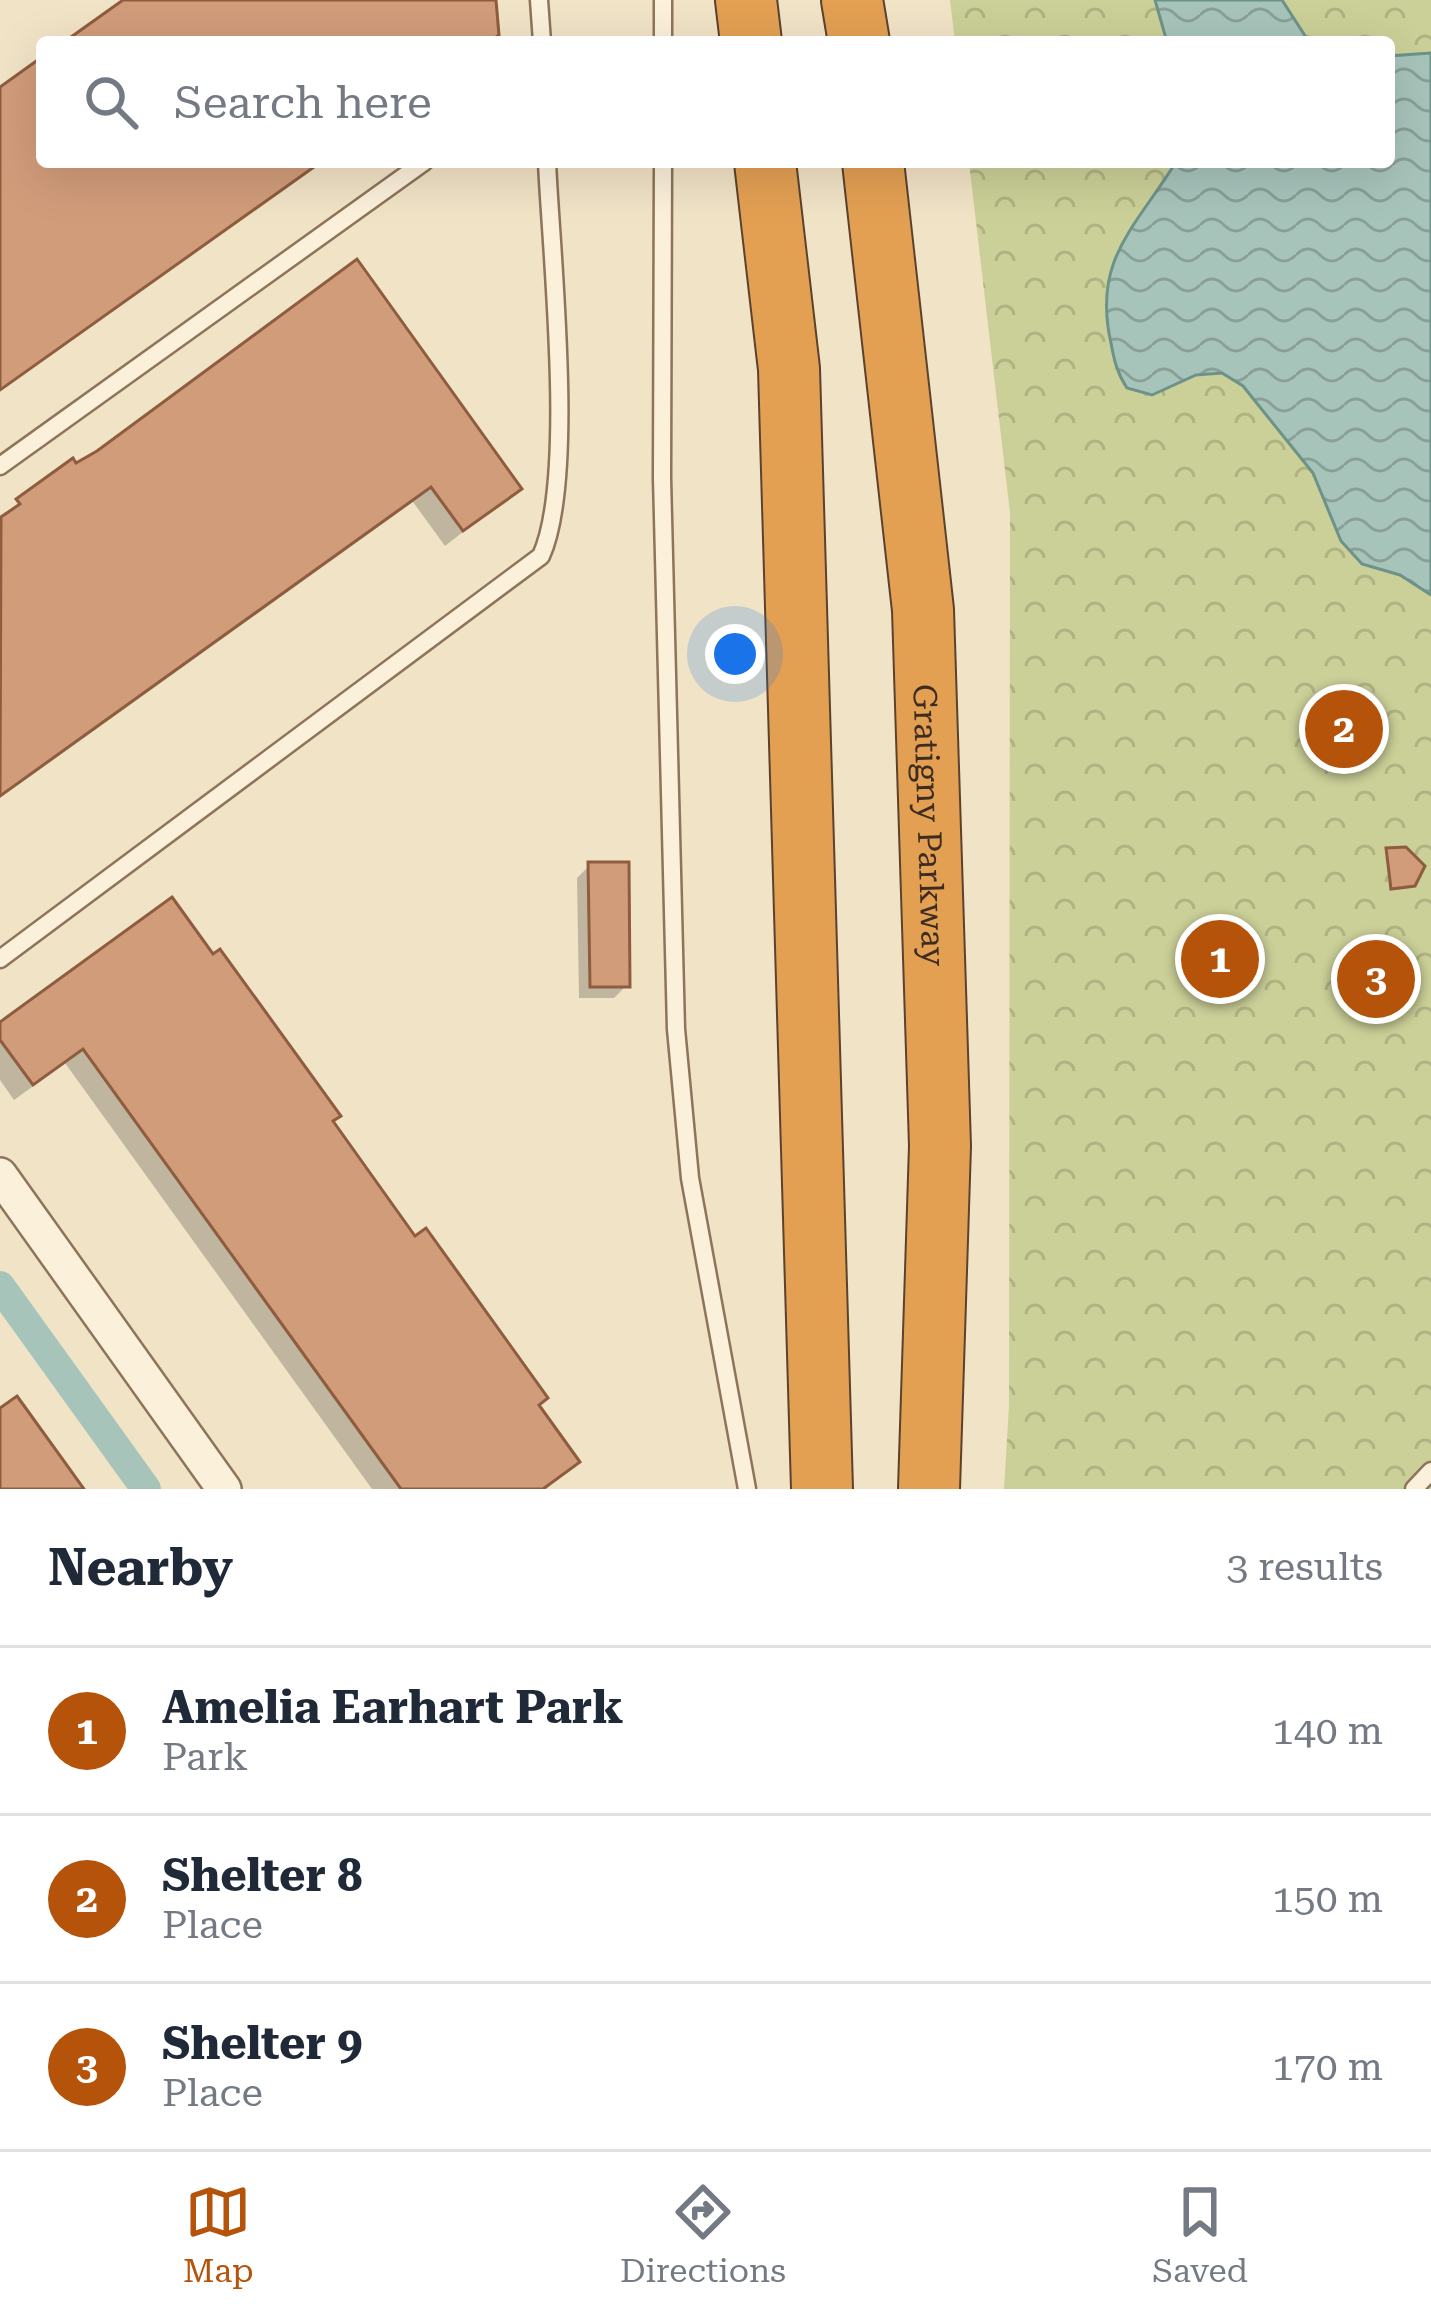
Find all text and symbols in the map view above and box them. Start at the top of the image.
search box [36,36,1395,168]
icon: search [78,69,144,135]
text: Search here [174,76,432,129]
your location [705,624,765,684]
street label: Gratigny Parkway [905,683,953,968]
pin: 2 [1305,684,1383,774]
pin: 1 [1181,914,1259,1004]
pin: 3 [1337,934,1415,1024]
text: Nearby [48,1538,233,1597]
text: 3 results [1226,1544,1383,1590]
text: Amelia Earhart Park [162,1681,623,1734]
text: 1 [76,1708,98,1754]
text: 140 m [1272,1708,1383,1754]
text: Park [162,1734,248,1780]
text: Shelter 8 [162,1849,362,1902]
text: 2 [76,1876,98,1922]
text: 150 m [1272,1876,1383,1922]
text: Place [162,1902,263,1948]
text: Shelter 9 [162,2017,362,2070]
text: 3 [76,2044,98,2090]
text: 170 m [1272,2044,1383,2090]
text: Place [162,2070,263,2116]
tab: Map [183,2179,254,2290]
tab: Directions [620,2179,786,2290]
tab: Saved [1152,2179,1248,2290]

